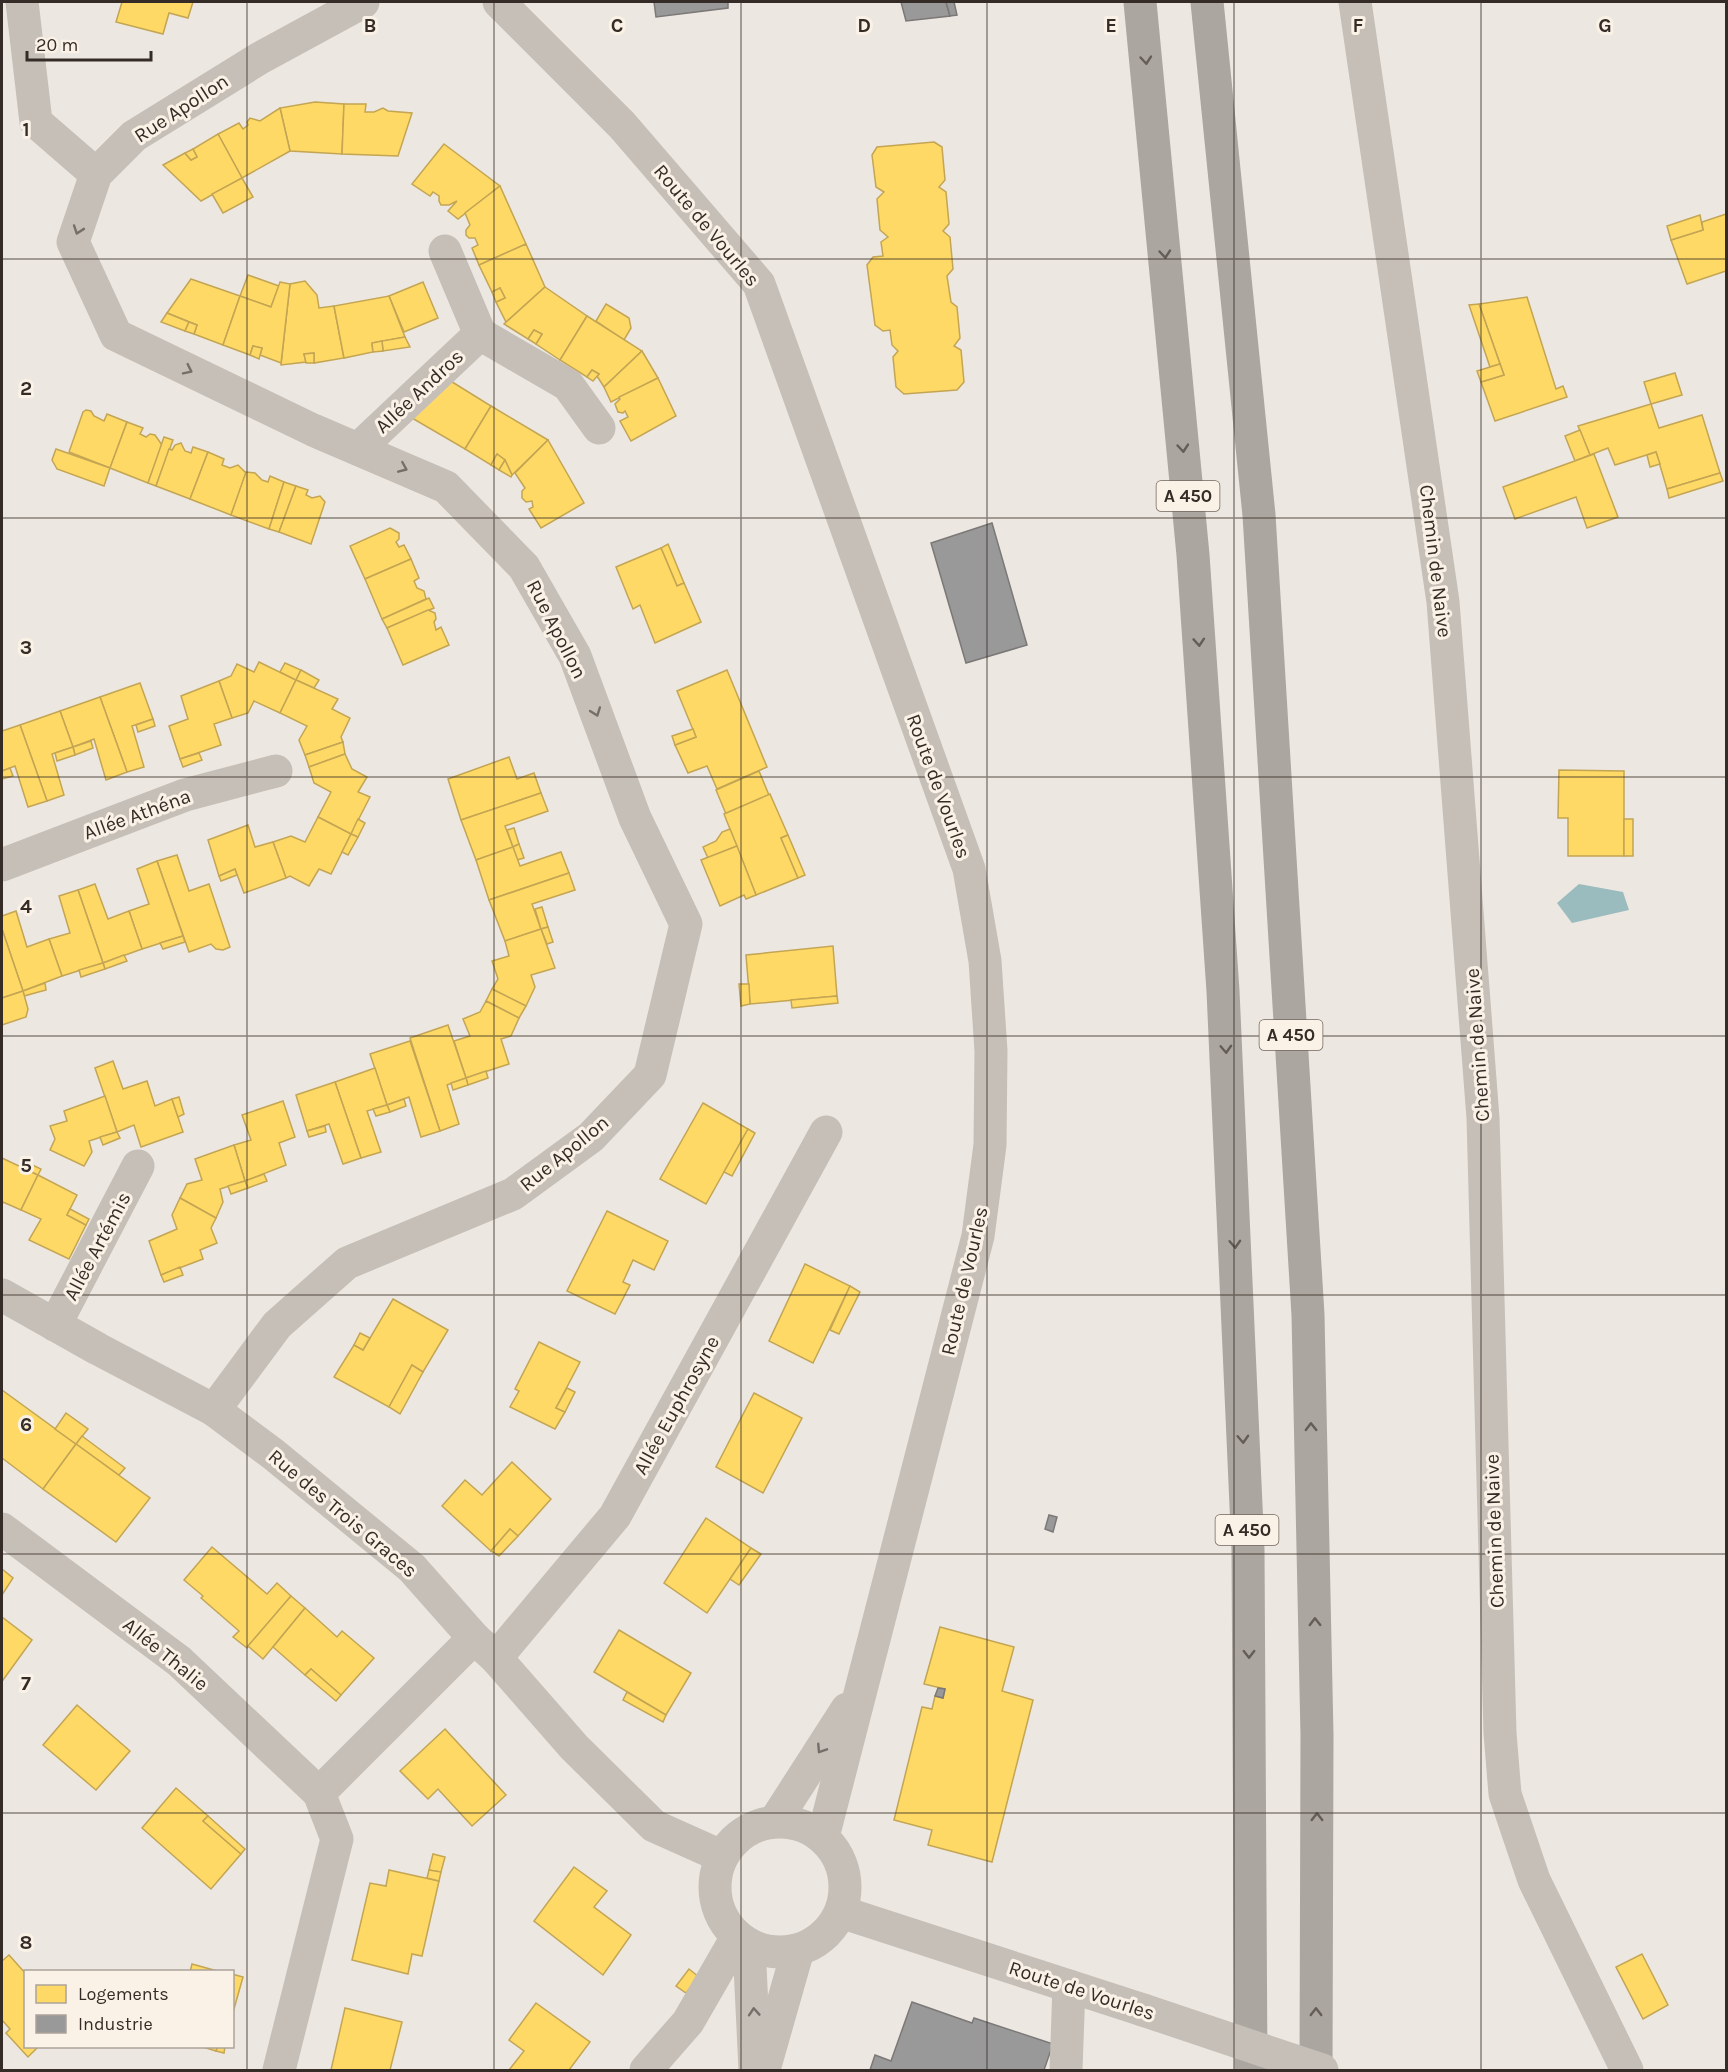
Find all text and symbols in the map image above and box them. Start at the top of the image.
text: B [364,14,376,37]
text: C [611,14,623,37]
text: D [857,14,871,37]
text: E [1105,14,1117,37]
text: F [1353,14,1364,37]
text: G [1598,14,1612,37]
scale bar [27,24,152,62]
text: 20 m [36,34,78,56]
one-way arrow [1139,55,1152,64]
street label: Rue Apollon [130,69,233,147]
text: 1 [22,118,30,141]
street label: Route de Vourles [649,160,764,291]
one-way arrow [72,224,85,235]
one-way arrow [1158,249,1171,258]
street label: Allée Andros [371,345,468,438]
one-way arrow [181,362,192,374]
text: 2 [20,377,32,400]
one-way arrow [1176,443,1189,453]
one-way arrow [397,461,408,473]
road number: A 450 [1156,481,1220,511]
street label: Chemin de Naive [1415,483,1456,639]
street label: Rue Apollon [522,576,591,682]
text: 3 [20,636,32,659]
one-way arrow [1193,638,1206,647]
one-way arrow [589,706,601,717]
street label: Route de Vourles [902,711,975,862]
street label: Allée Athéna [80,784,194,845]
text: 4 [20,895,32,918]
street label: Chemin de Naive [1461,967,1494,1123]
road number: A 450 [1260,1020,1322,1050]
one-way arrow [1219,1044,1232,1053]
street label: Rue Apollon [515,1111,613,1196]
text: 5 [20,1154,32,1177]
street label: Allée Artémis [59,1188,136,1304]
street label: Route de Vourles [936,1204,993,1358]
one-way arrow [1228,1239,1241,1248]
street label: Allée Euphrosyne [629,1332,724,1479]
text: 6 [20,1413,32,1436]
one-way arrow [1305,1423,1317,1432]
one-way arrow [1237,1434,1250,1443]
street label: Rue des Trois Graces [264,1444,422,1582]
street label: Chemin de Naive [1480,1454,1509,1608]
road number: A 450 [1216,1515,1278,1545]
street label: Allée Thalie [118,1613,213,1696]
one-way arrow [1309,1618,1321,1627]
one-way arrow [1243,1650,1255,1659]
text: 7 [21,1672,31,1695]
one-way arrow [817,1743,829,1753]
one-way arrow [1311,1813,1323,1822]
text: 8 [20,1931,32,1954]
street label: Route de Vourles [1006,1956,1158,2025]
legend [24,1970,234,2048]
text: Logements [78,1983,169,2005]
one-way arrow [747,2008,760,2017]
one-way arrow [1310,2008,1322,2017]
text: Industrie [78,2013,153,2035]

